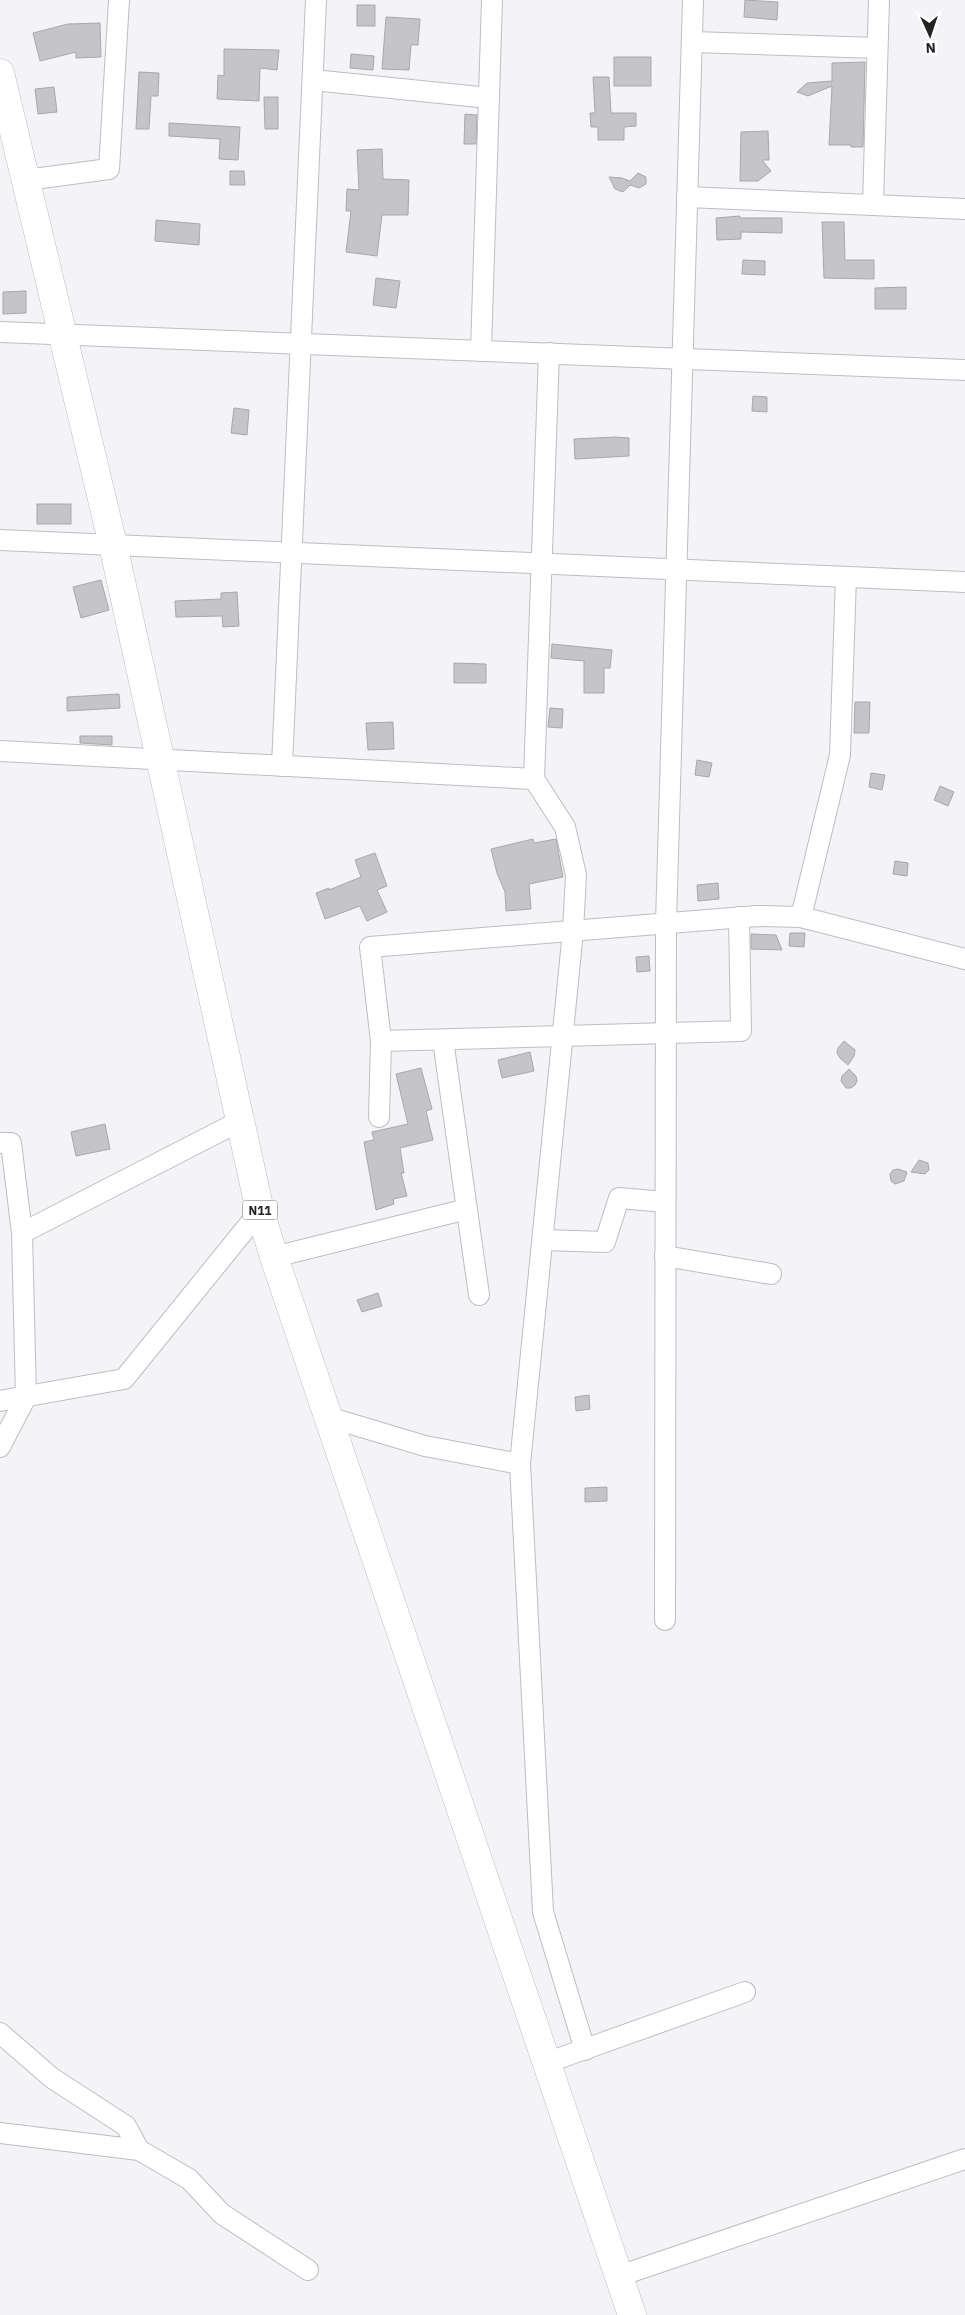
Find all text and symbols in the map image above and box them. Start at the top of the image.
north arrow [905,10,955,60]
text: N [925,39,936,57]
road number: N11 [242,1200,278,1220]

